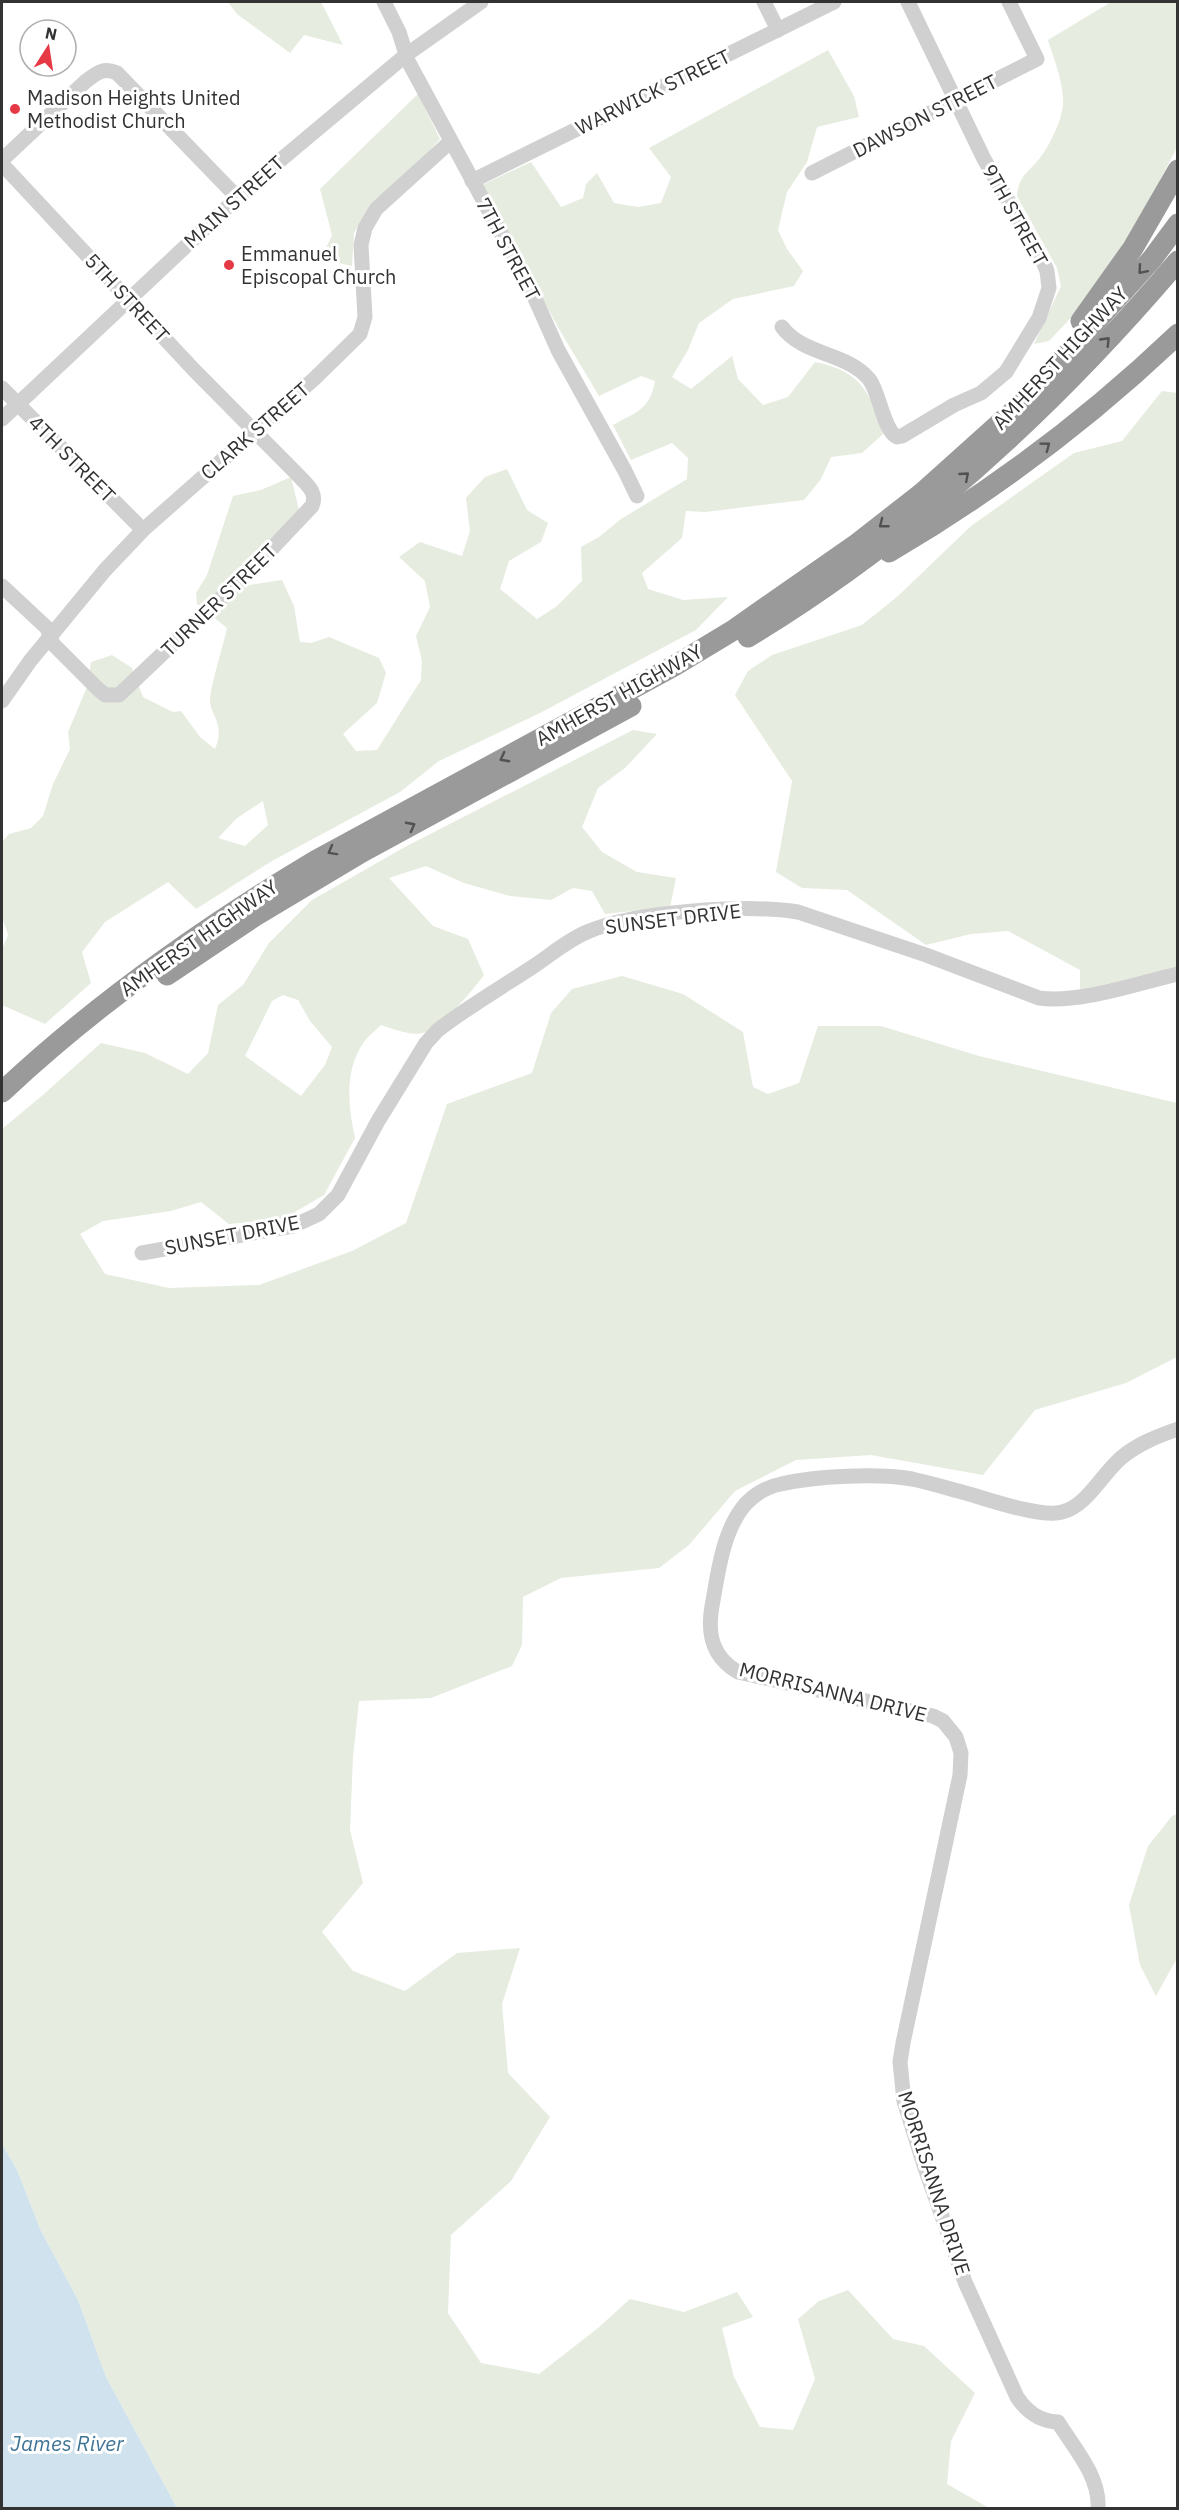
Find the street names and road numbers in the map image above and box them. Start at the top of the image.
street label: WARWICK STREET [571,42,735,141]
street label: DAWSON STREET [848,67,1002,164]
street label: MAIN STREET [178,149,290,254]
street label: 9TH STREET [976,159,1055,271]
street label: 7TH STREET [470,193,547,305]
street label: 5TH STREET [79,247,176,348]
street label: AMHERST HIGHWAY [986,280,1133,435]
street label: CLARK STREET [194,376,315,485]
street label: 4TH STREET [23,409,122,508]
street label: TURNER STREET [155,537,283,662]
street label: AMHERST HIGHWAY [531,637,707,752]
street label: AMHERST HIGHWAY [115,873,283,1002]
street label: SUNSET DRIVE [603,897,742,940]
street label: SUNSET DRIVE [162,1208,302,1261]
street label: MORRISANNA DRIVE [737,1655,930,1728]
street label: MORRISANNA DRIVE [892,2087,977,2278]

